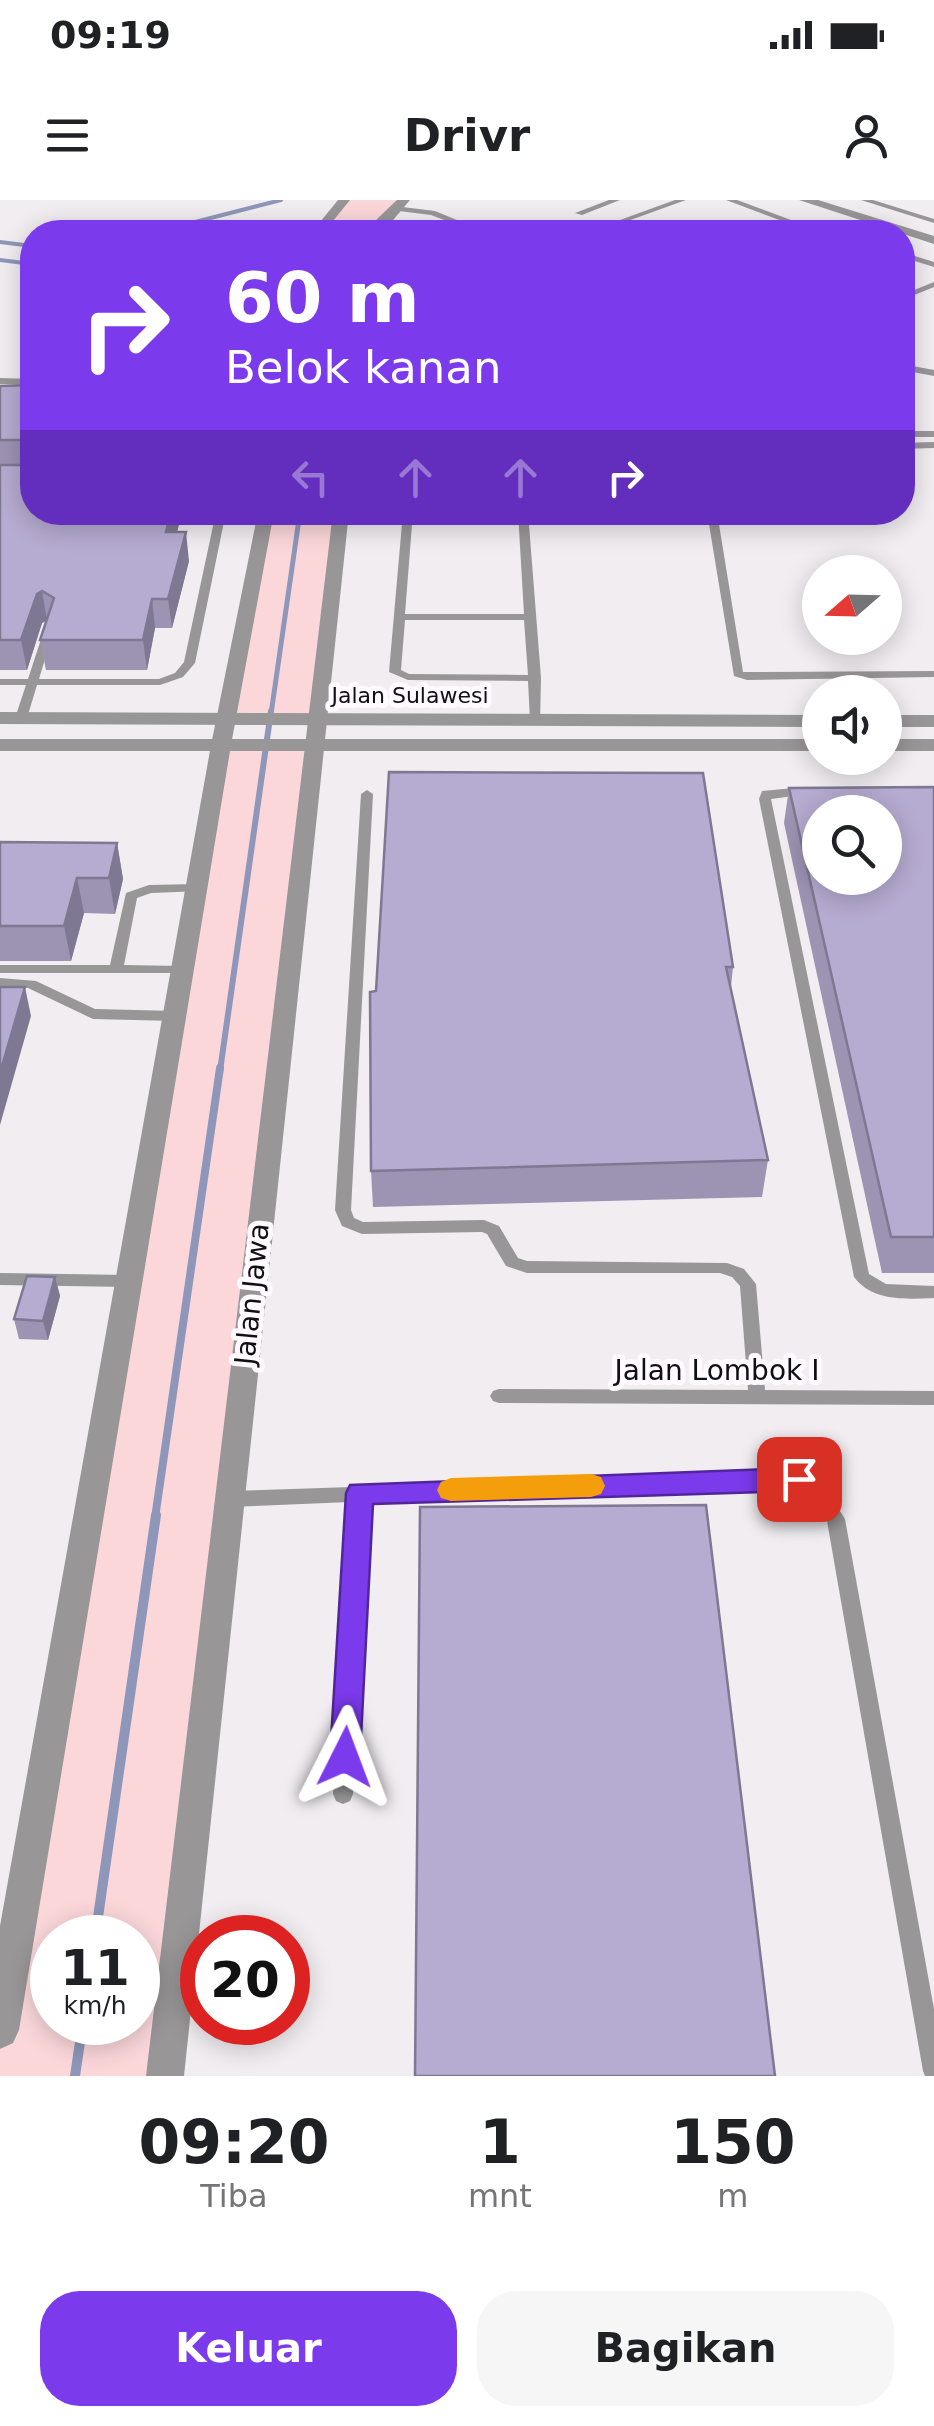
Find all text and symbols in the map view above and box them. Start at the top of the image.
text: 09:19 [50,13,171,57]
icon: menu [40,108,95,163]
icon: person [839,108,894,163]
text: Drivr [404,109,530,162]
text: 60 m [225,257,420,339]
icon: right [60,260,190,390]
text: Belok kanan [225,341,501,394]
icon: left [283,450,338,505]
icon: ahead [388,450,443,505]
icon: ahead [493,450,548,505]
icon: right [598,450,653,505]
north arrow [802,555,902,655]
map controls [802,555,902,895]
button: sound [802,675,902,775]
street label: Jalan Sulawesi [329,683,489,708]
button: search [802,795,902,895]
street label: Jalan Jawa [228,1221,276,1369]
street label: Jalan Lombok I [613,1354,819,1387]
pin [757,1437,842,1522]
icon: arrive [772,1452,827,1507]
position arrow [293,1705,397,1809]
speed limit sign: 20 [180,1915,310,2045]
text: 11 [60,1939,130,1997]
text: km/h [63,1991,127,2020]
text: 09:20 [138,2107,329,2177]
text: 1 [479,2107,521,2177]
text: 150 [670,2107,796,2177]
text: Tiba [200,2177,268,2215]
text: mnt [468,2177,532,2215]
text: m [717,2177,749,2215]
button: Keluar [40,2291,457,2406]
button: Bagikan [477,2291,894,2406]

